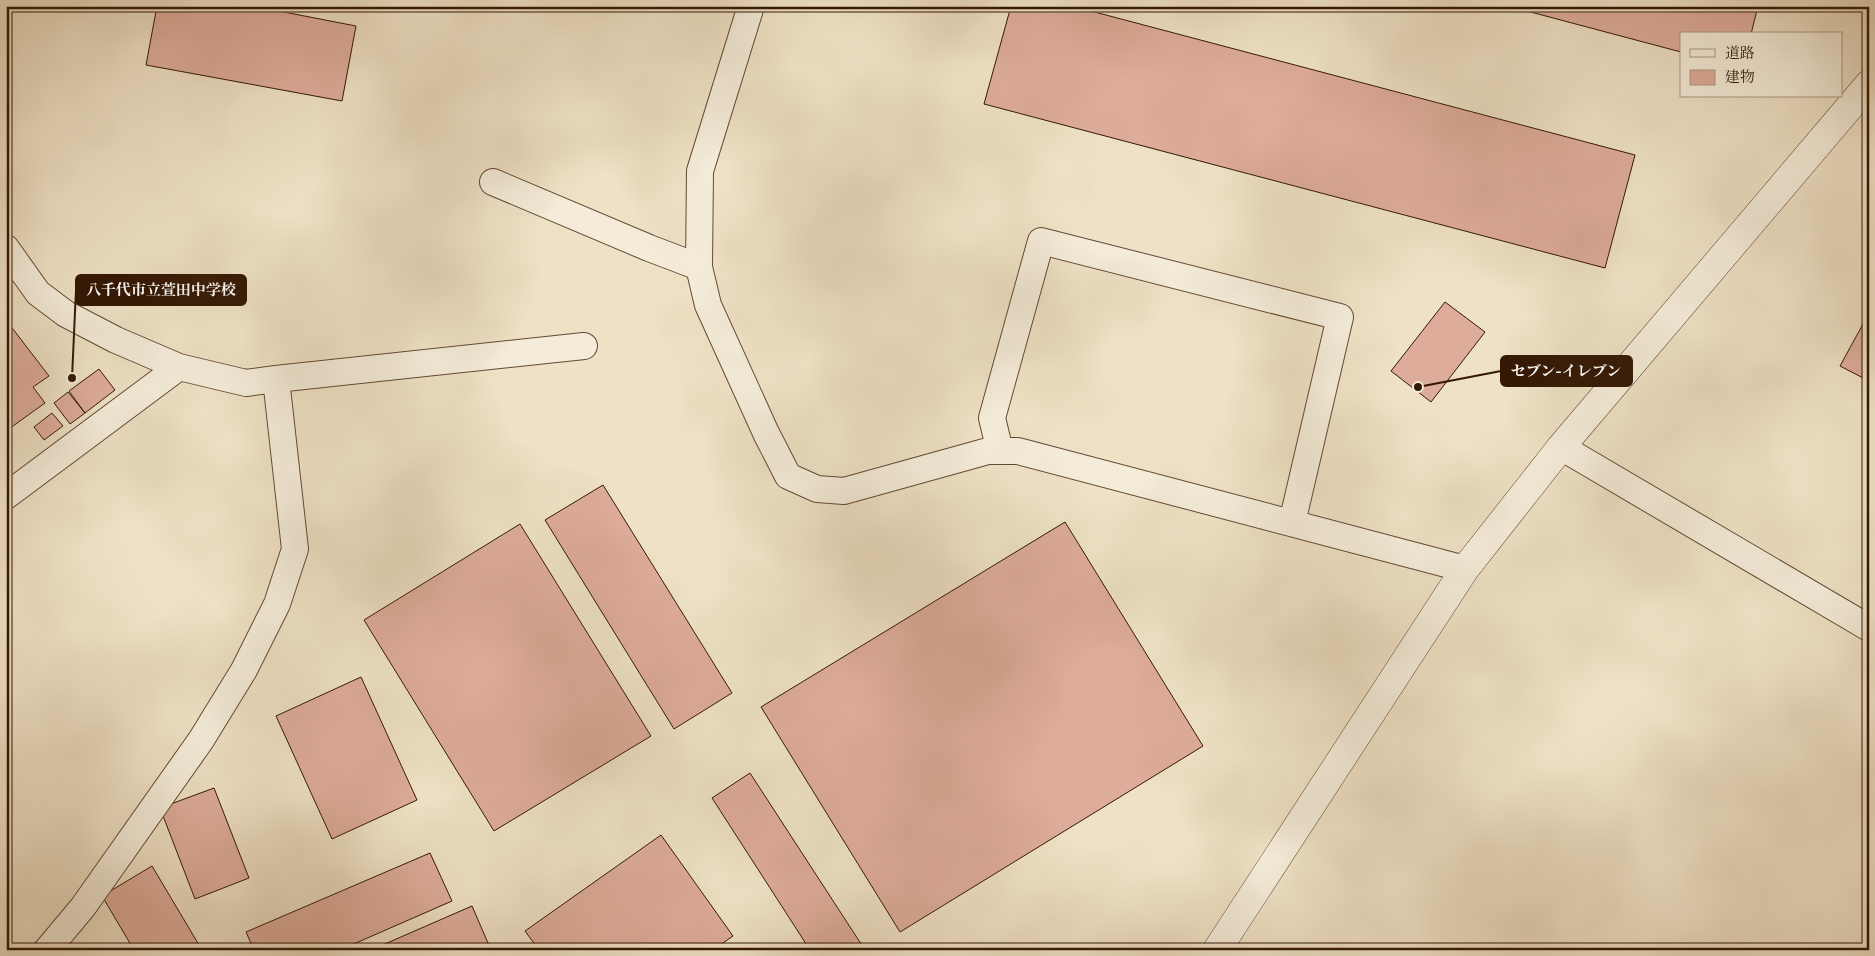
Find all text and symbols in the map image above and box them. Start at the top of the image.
legend [1680,32,1842,98]
text: 道路 [1725,43,1755,62]
text: 建物 [1725,67,1755,86]
callout: 八千代市立萱田中学校 [76,275,246,305]
text: 八千代市立萱田中学校 [86,280,236,299]
callout: セブン-イレブン [1501,356,1632,386]
text: セブン-イレブン [1511,361,1621,380]

